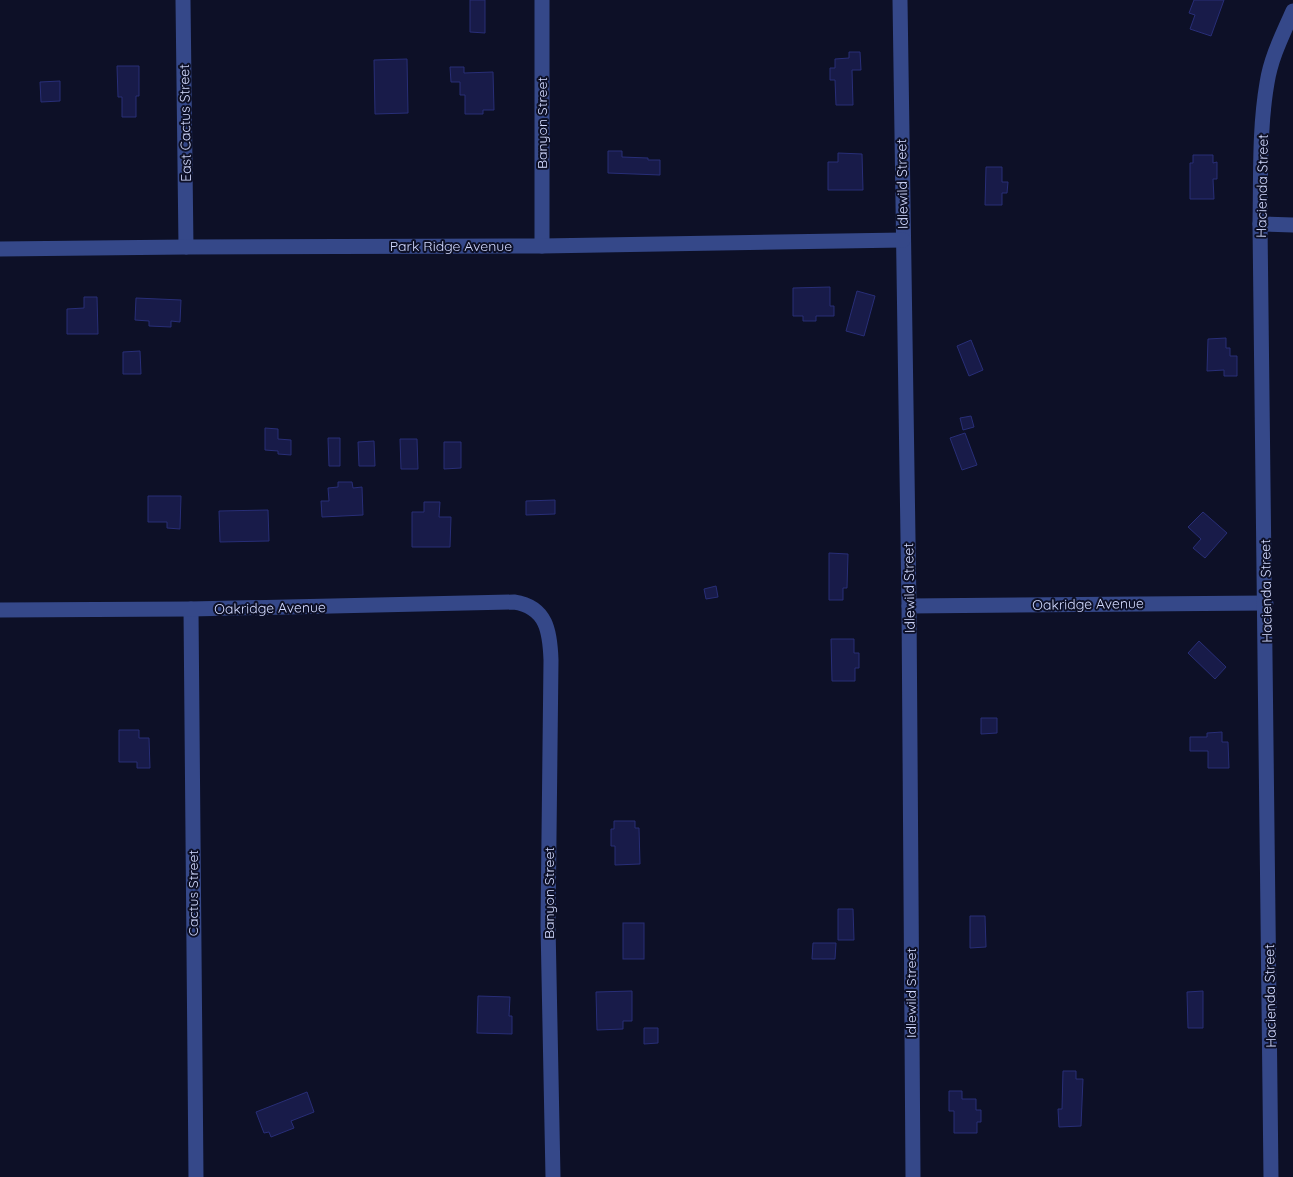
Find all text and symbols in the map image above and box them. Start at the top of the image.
street label: East Cactus Street [175,64,195,182]
street label: Banyon Street [533,77,551,169]
street label: Hacienda Street [1252,134,1272,238]
street label: Idlewild Street [892,139,912,229]
street label: Park Ridge Avenue [390,237,512,255]
street label: Hacienda Street [1256,539,1276,643]
street label: Idlewild Street [899,543,919,633]
street label: Oakridge Avenue [1032,594,1144,614]
street label: Oakridge Avenue [214,598,326,618]
street label: Banyon Street [540,847,558,939]
street label: Cactus Street [184,850,202,936]
street label: Hacienda Street [1260,944,1280,1048]
street label: Idlewild Street [902,948,920,1038]

